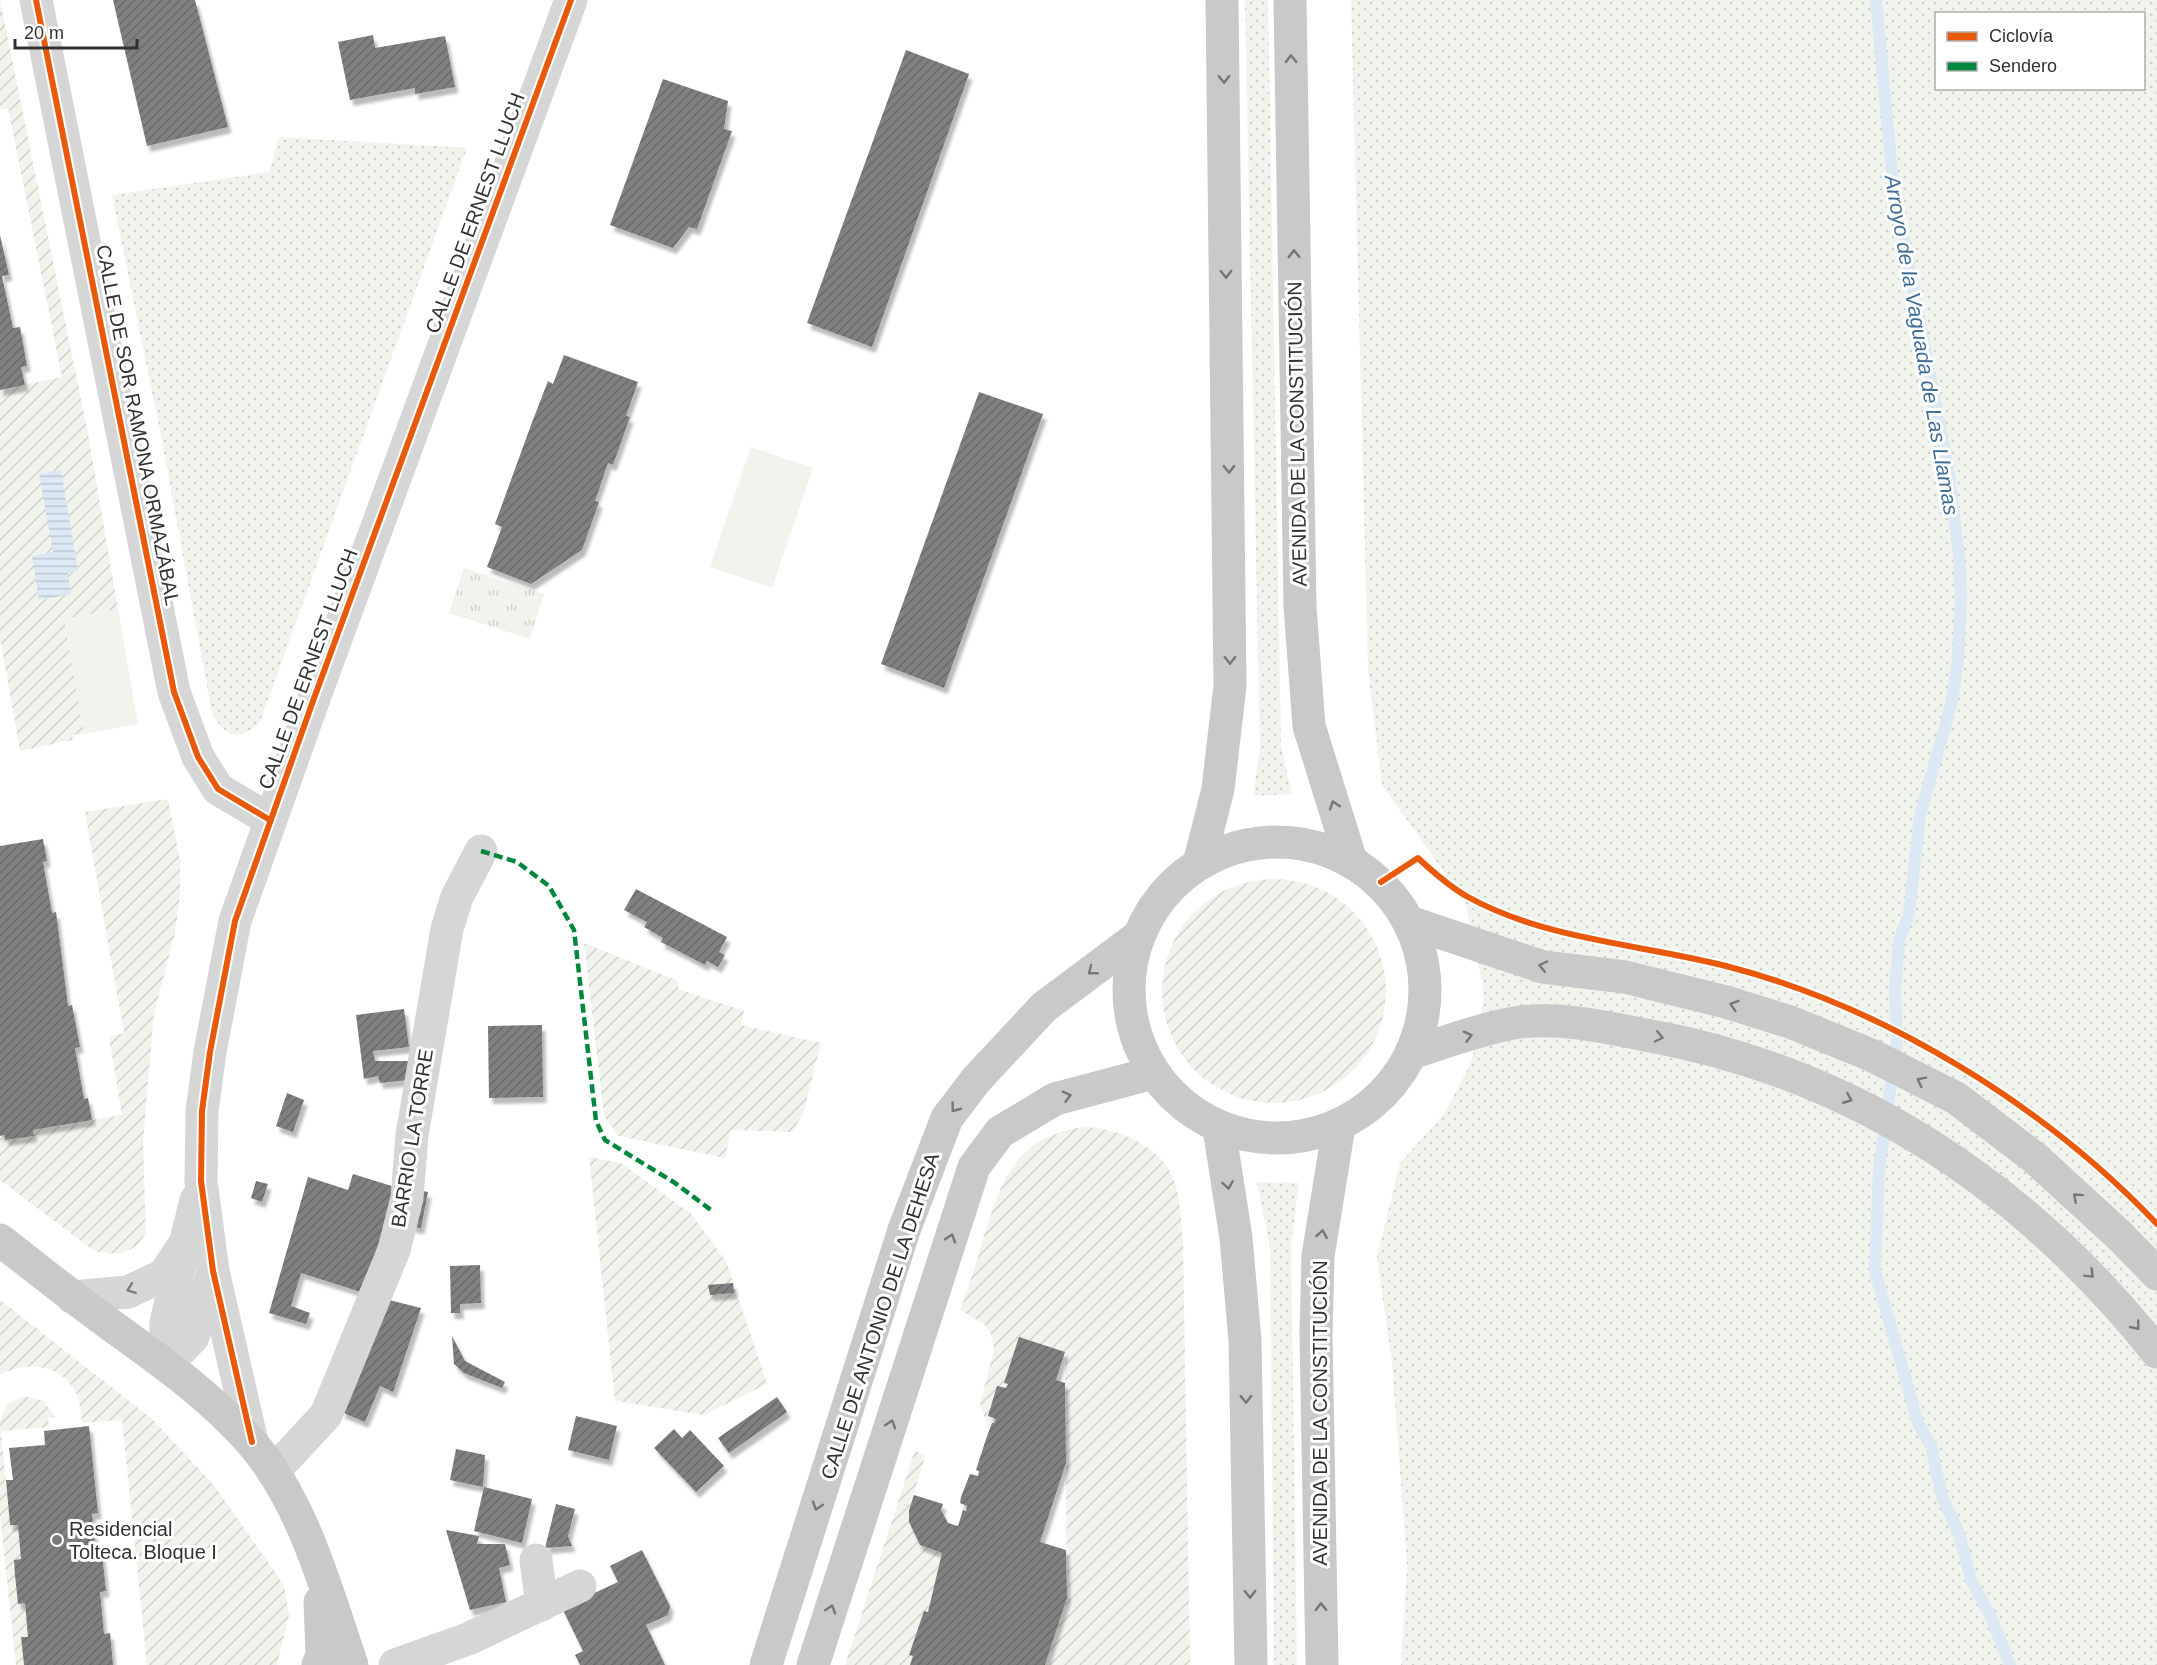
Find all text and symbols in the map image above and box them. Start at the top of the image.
scale bar [15,12,136,50]
legend [1935,12,2145,90]
text: 20 m [24,23,64,43]
text: Ciclovía [1989,26,2054,46]
one-way arrow [1284,55,1297,64]
text: Sendero [1989,56,2057,76]
one-way arrow [1218,75,1230,84]
street label: CALLE DE ERNEST LLUCH [421,90,529,336]
water label: Arroyo de la Vaguada de Las Llamas [1880,171,1963,517]
street label: CALLE DE SOR RAMONA ORMAZÁBAL [92,243,184,607]
one-way arrow [1288,250,1300,259]
one-way arrow [1220,270,1233,279]
street label: AVENIDA DE LA CONSTITUCIÓN [1283,281,1311,587]
one-way arrow [1223,465,1235,474]
street label: CALLE DE ERNEST LLUCH [254,546,362,792]
one-way arrow [1224,655,1236,664]
one-way arrow [1328,800,1341,811]
one-way arrow [1538,960,1548,973]
one-way arrow [1088,964,1099,975]
one-way arrow [1729,999,1740,1012]
one-way arrow [1654,1030,1664,1043]
one-way arrow [1462,1031,1472,1044]
street label: BARRIO LA TORRE [387,1047,437,1229]
one-way arrow [1917,1076,1928,1088]
one-way arrow [1062,1091,1072,1104]
one-way arrow [1842,1092,1853,1105]
one-way arrow [951,1101,962,1112]
street label: CALLE DE ANTONIO DE LA DEHESA [817,1149,944,1482]
one-way arrow [1221,1181,1233,1190]
one-way arrow [2073,1193,2084,1204]
one-way arrow [1315,1230,1328,1240]
one-way arrow [944,1233,956,1244]
street label: AVENIDA DE LA CONSTITUCIÓN [1309,1260,1331,1566]
one-way arrow [2082,1267,2093,1278]
one-way arrow [126,1282,137,1295]
one-way arrow [2129,1319,2140,1330]
one-way arrow [1240,1394,1252,1403]
one-way arrow [884,1419,896,1430]
one-way arrow [812,1500,824,1511]
place label: Residencial Tolteca. Bloque I [69,1518,217,1563]
marker: Residencial Tolteca. Bloque I [50,1533,64,1547]
one-way arrow [1244,1589,1256,1598]
one-way arrow [1315,1602,1327,1611]
one-way arrow [823,1604,836,1615]

